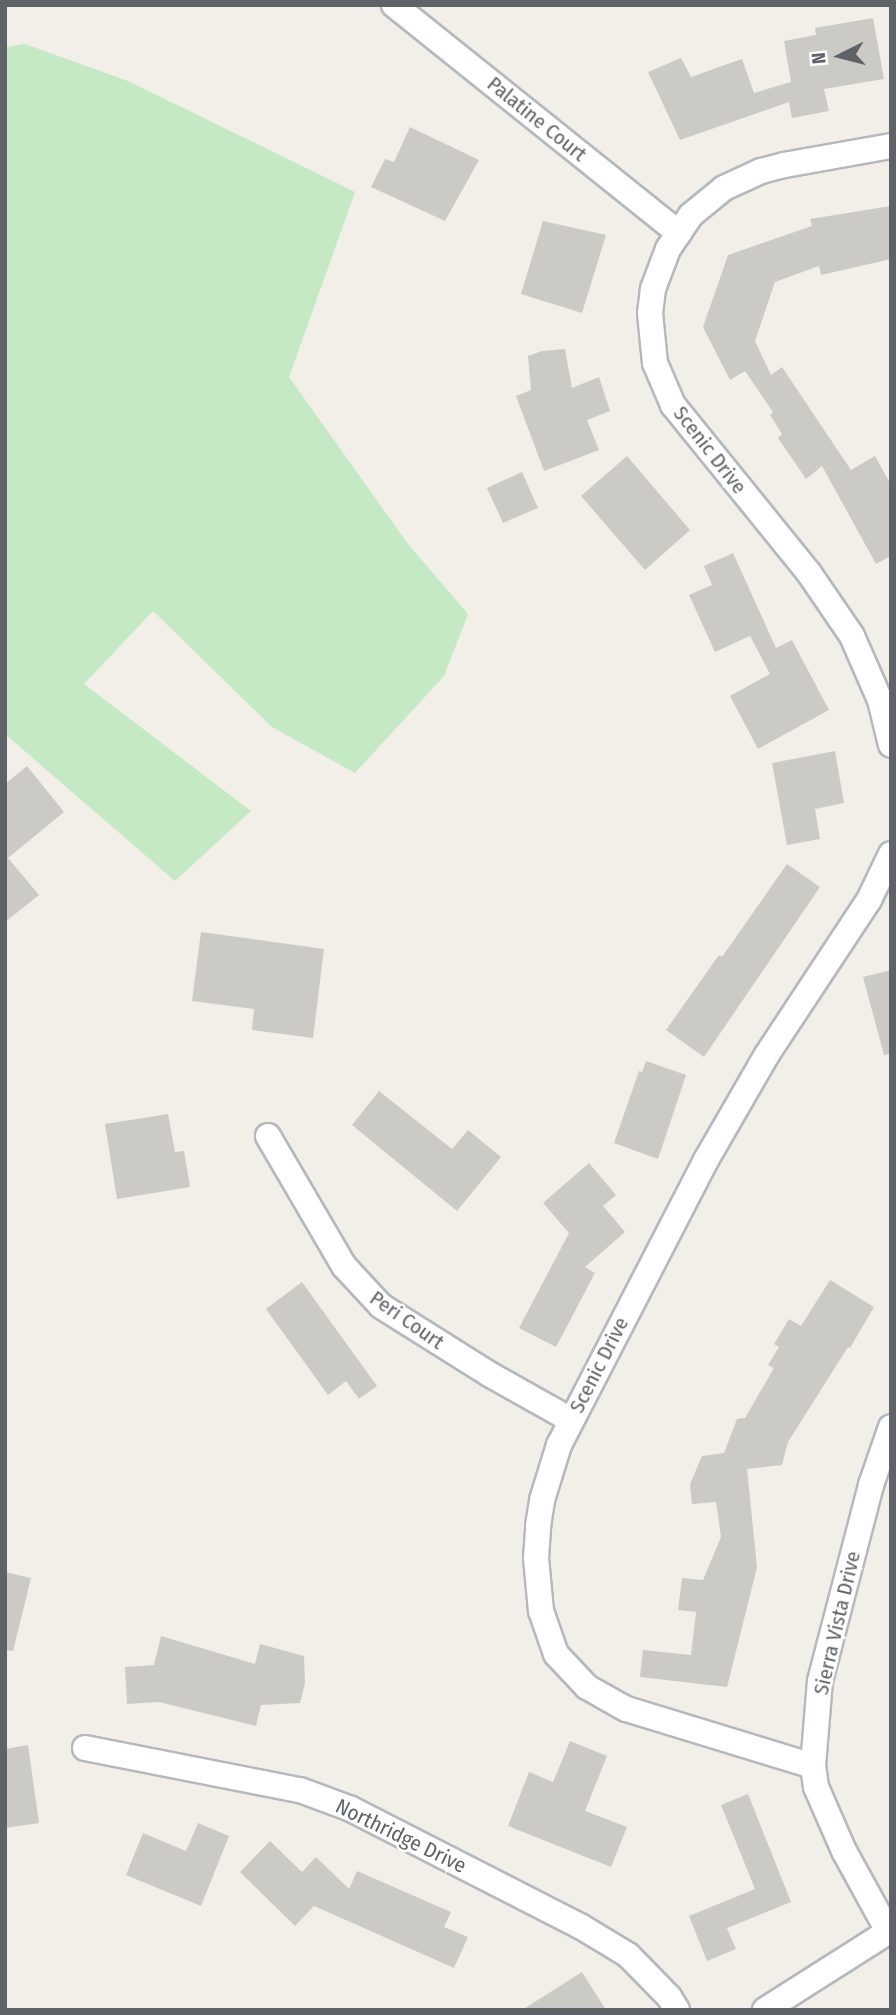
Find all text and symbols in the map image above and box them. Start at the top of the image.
north arrow [805,21,875,91]
text: N [807,51,831,65]
street label: Palatine Court [482,71,592,167]
street label: Scenic Drive [668,401,752,499]
street label: Peri Court [365,1285,449,1355]
street label: Scenic Drive [564,1313,634,1417]
street label: Sierra Vista Drive [808,1549,866,1697]
street label: Northridge Drive [332,1793,470,1879]

